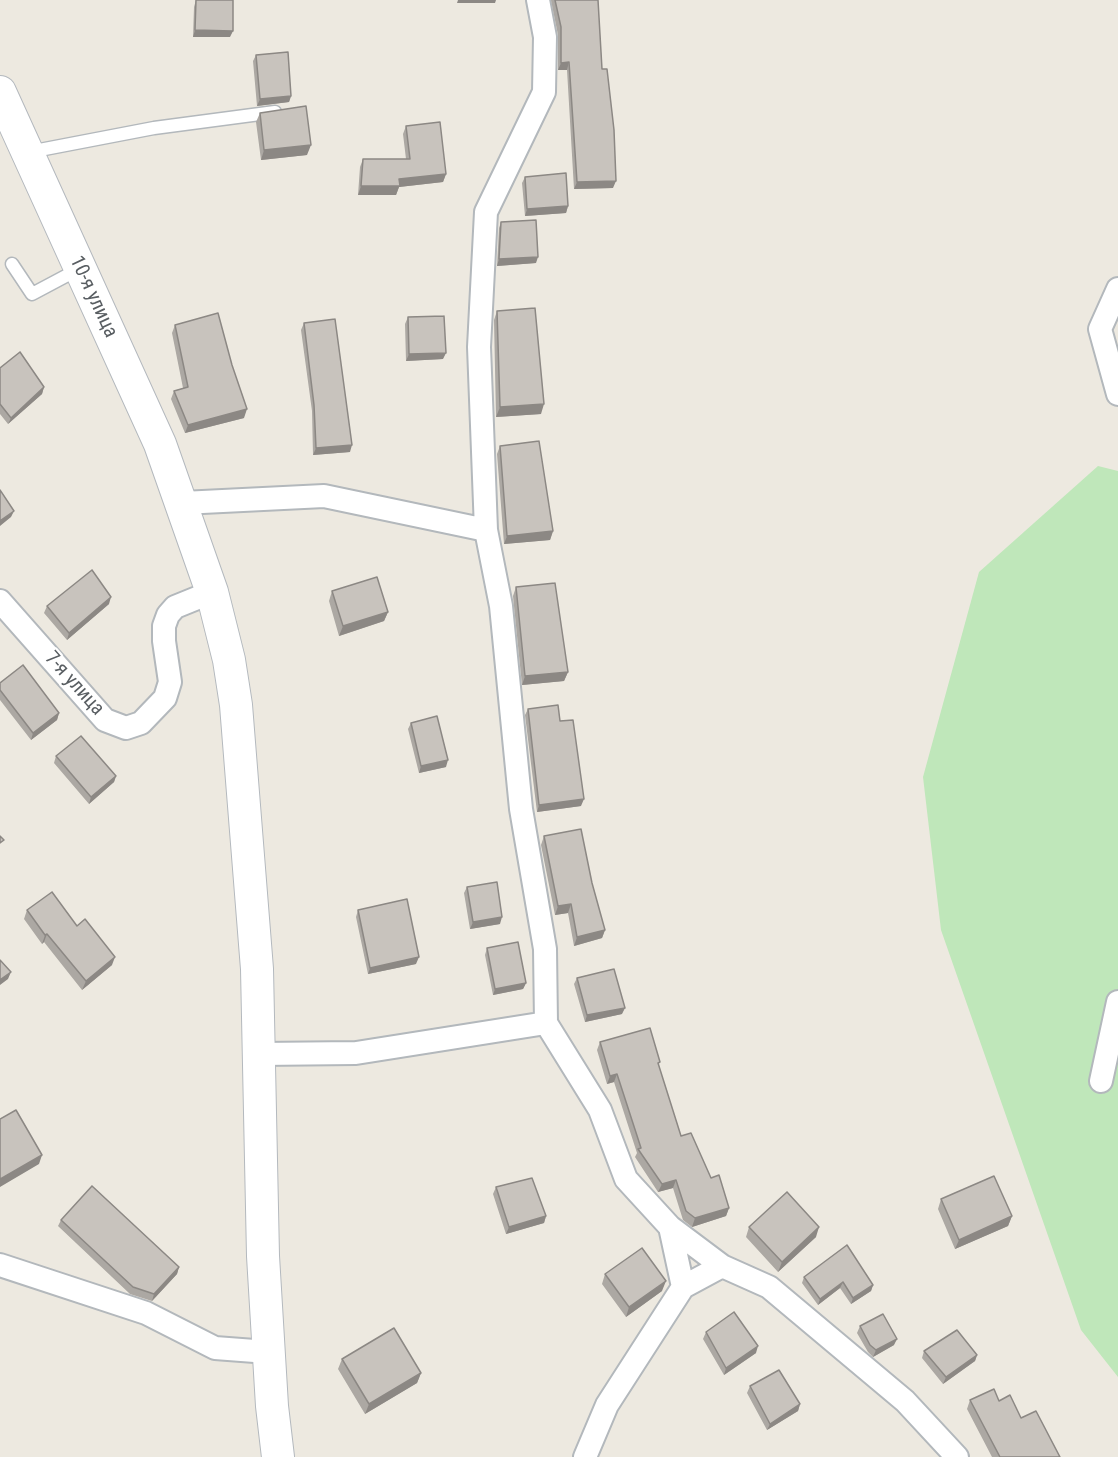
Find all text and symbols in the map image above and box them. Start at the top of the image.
street label: 10-я улица [64,252,122,342]
street label: 7-я улица [39,647,109,721]

